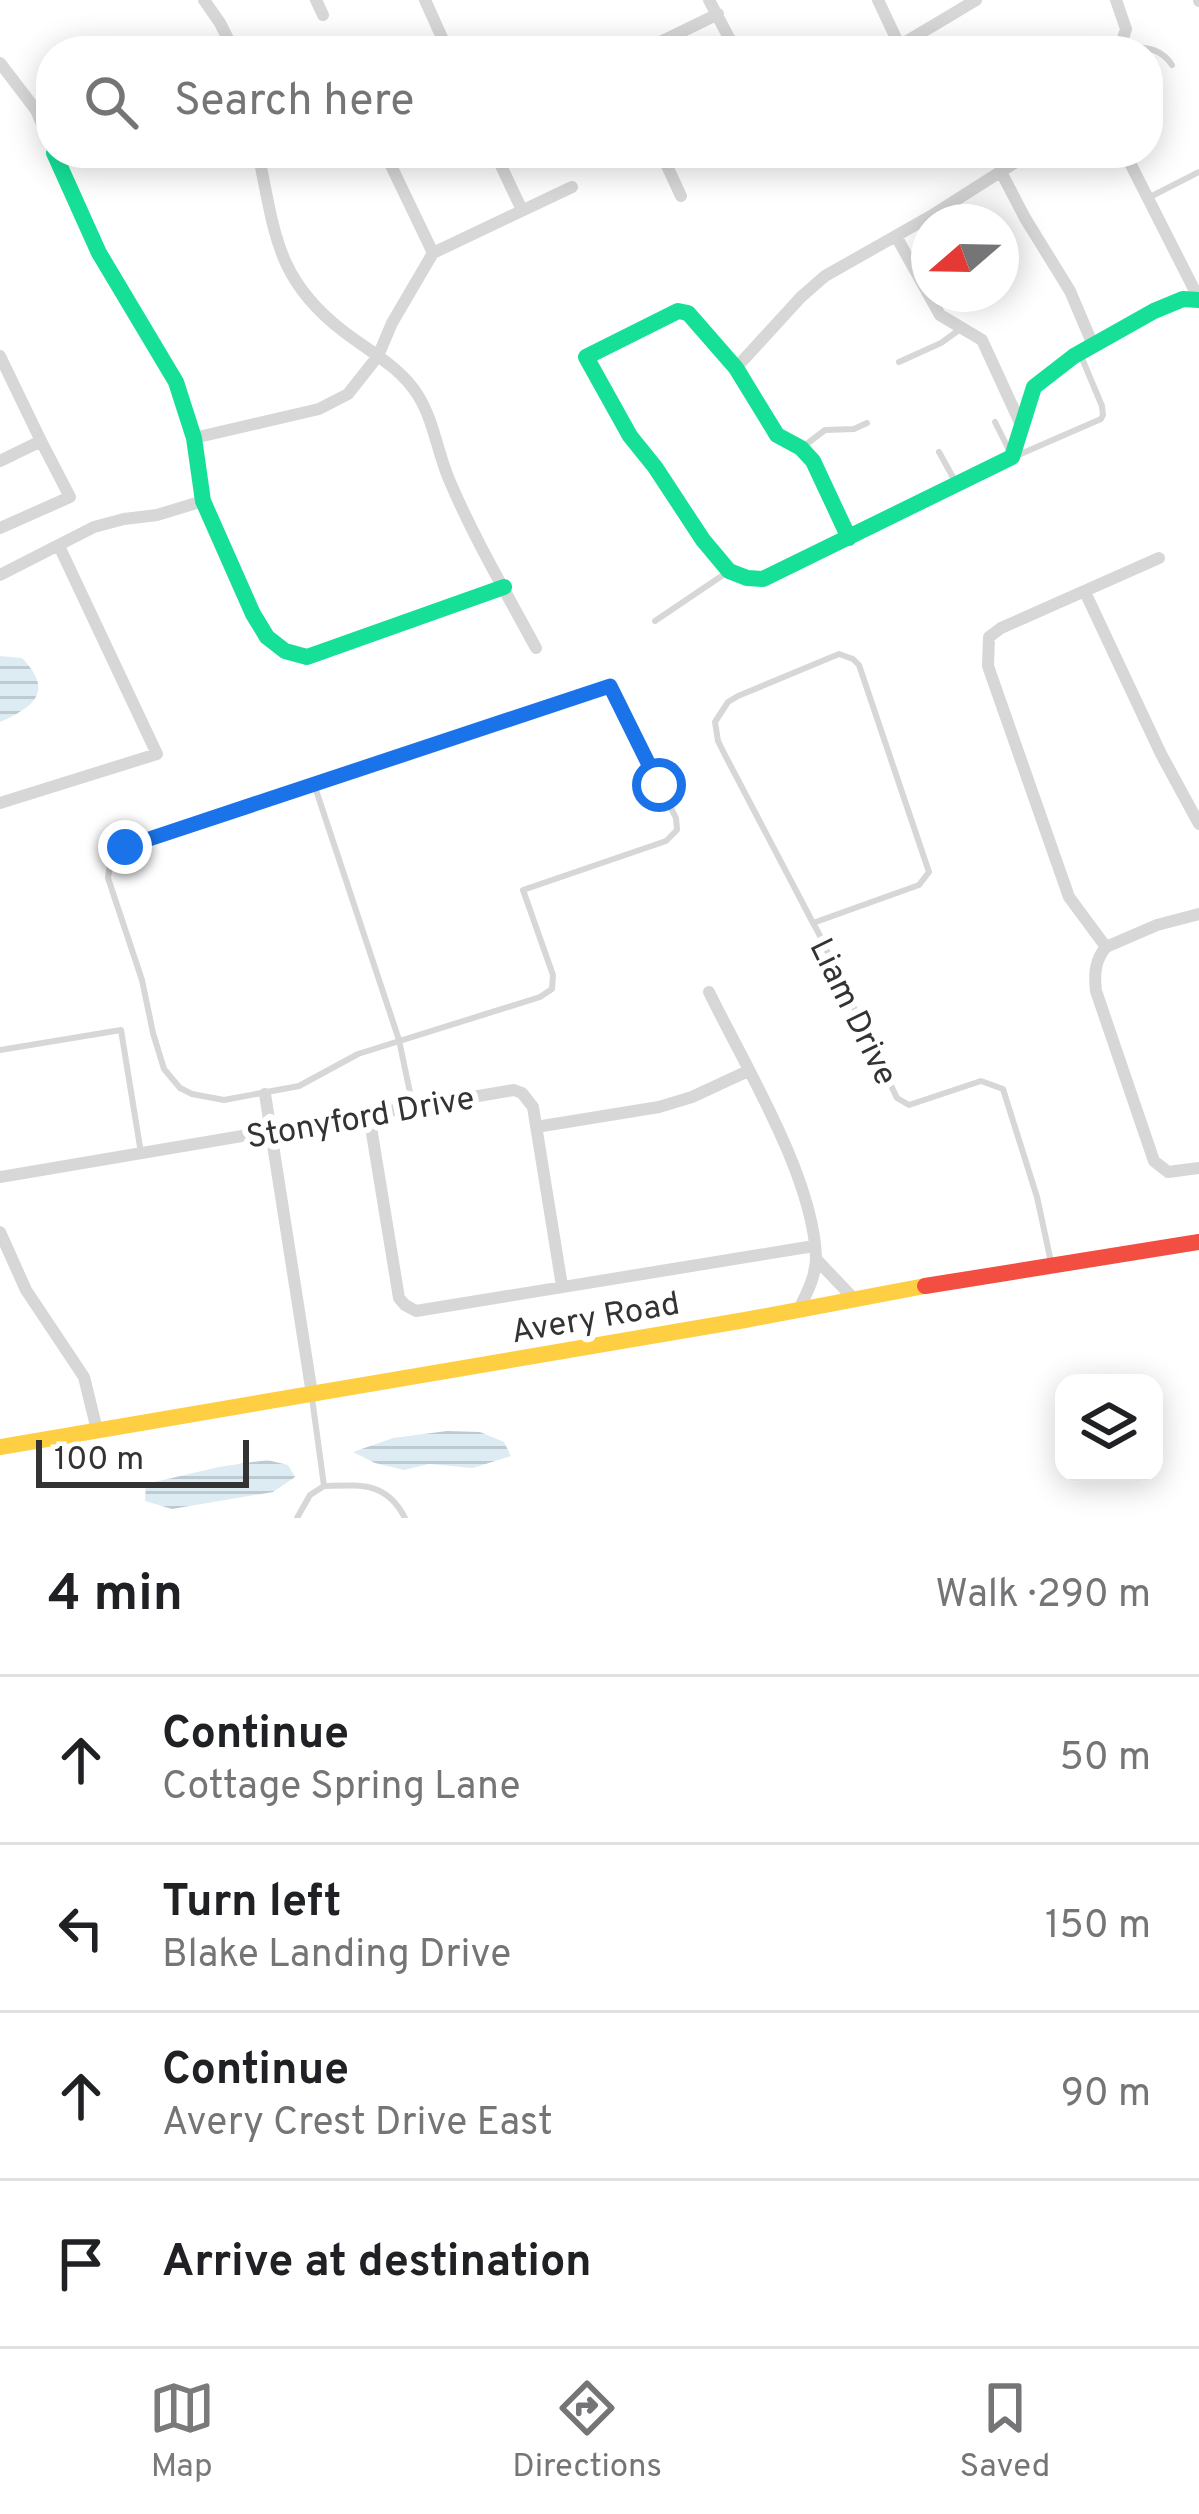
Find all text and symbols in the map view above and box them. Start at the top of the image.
search box [36,36,1163,168]
icon: search [78,69,144,135]
text: Search here [174,74,414,131]
north arrow [911,204,1019,312]
route start [632,758,686,812]
route end [98,820,152,874]
street label: Liam Drive [798,932,905,1093]
street label: Stonyford Drive [243,1079,478,1161]
street label: Avery Road [508,1284,683,1355]
map controls [1055,1374,1163,1482]
button: layers [1055,1374,1163,1482]
scale bar [36,1434,249,1487]
text: 100 m [54,1440,144,1482]
text: 4 min [48,1564,183,1629]
text: Walk · 290 m [935,1572,1151,1621]
text: Continue [162,1707,349,1764]
icon: ahead [48,1727,114,1793]
text: 50 m [1060,1735,1151,1784]
text: Cottage Spring Lane [162,1764,520,1813]
text: Turn left [162,1875,341,1932]
icon: left [48,1895,114,1961]
text: 150 m [1045,1903,1151,1952]
text: Blake Landing Drive [162,1932,511,1981]
text: Continue [162,2043,349,2100]
icon: ahead [48,2063,114,2129]
text: 90 m [1061,2071,1151,2120]
text: Avery Crest Drive East [162,2100,553,2149]
icon: arrive [48,2231,114,2297]
text: Arrive at destination [162,2235,592,2292]
tab: Map [149,2375,215,2489]
tab: Directions [512,2375,662,2489]
tab: Saved [960,2375,1050,2489]

